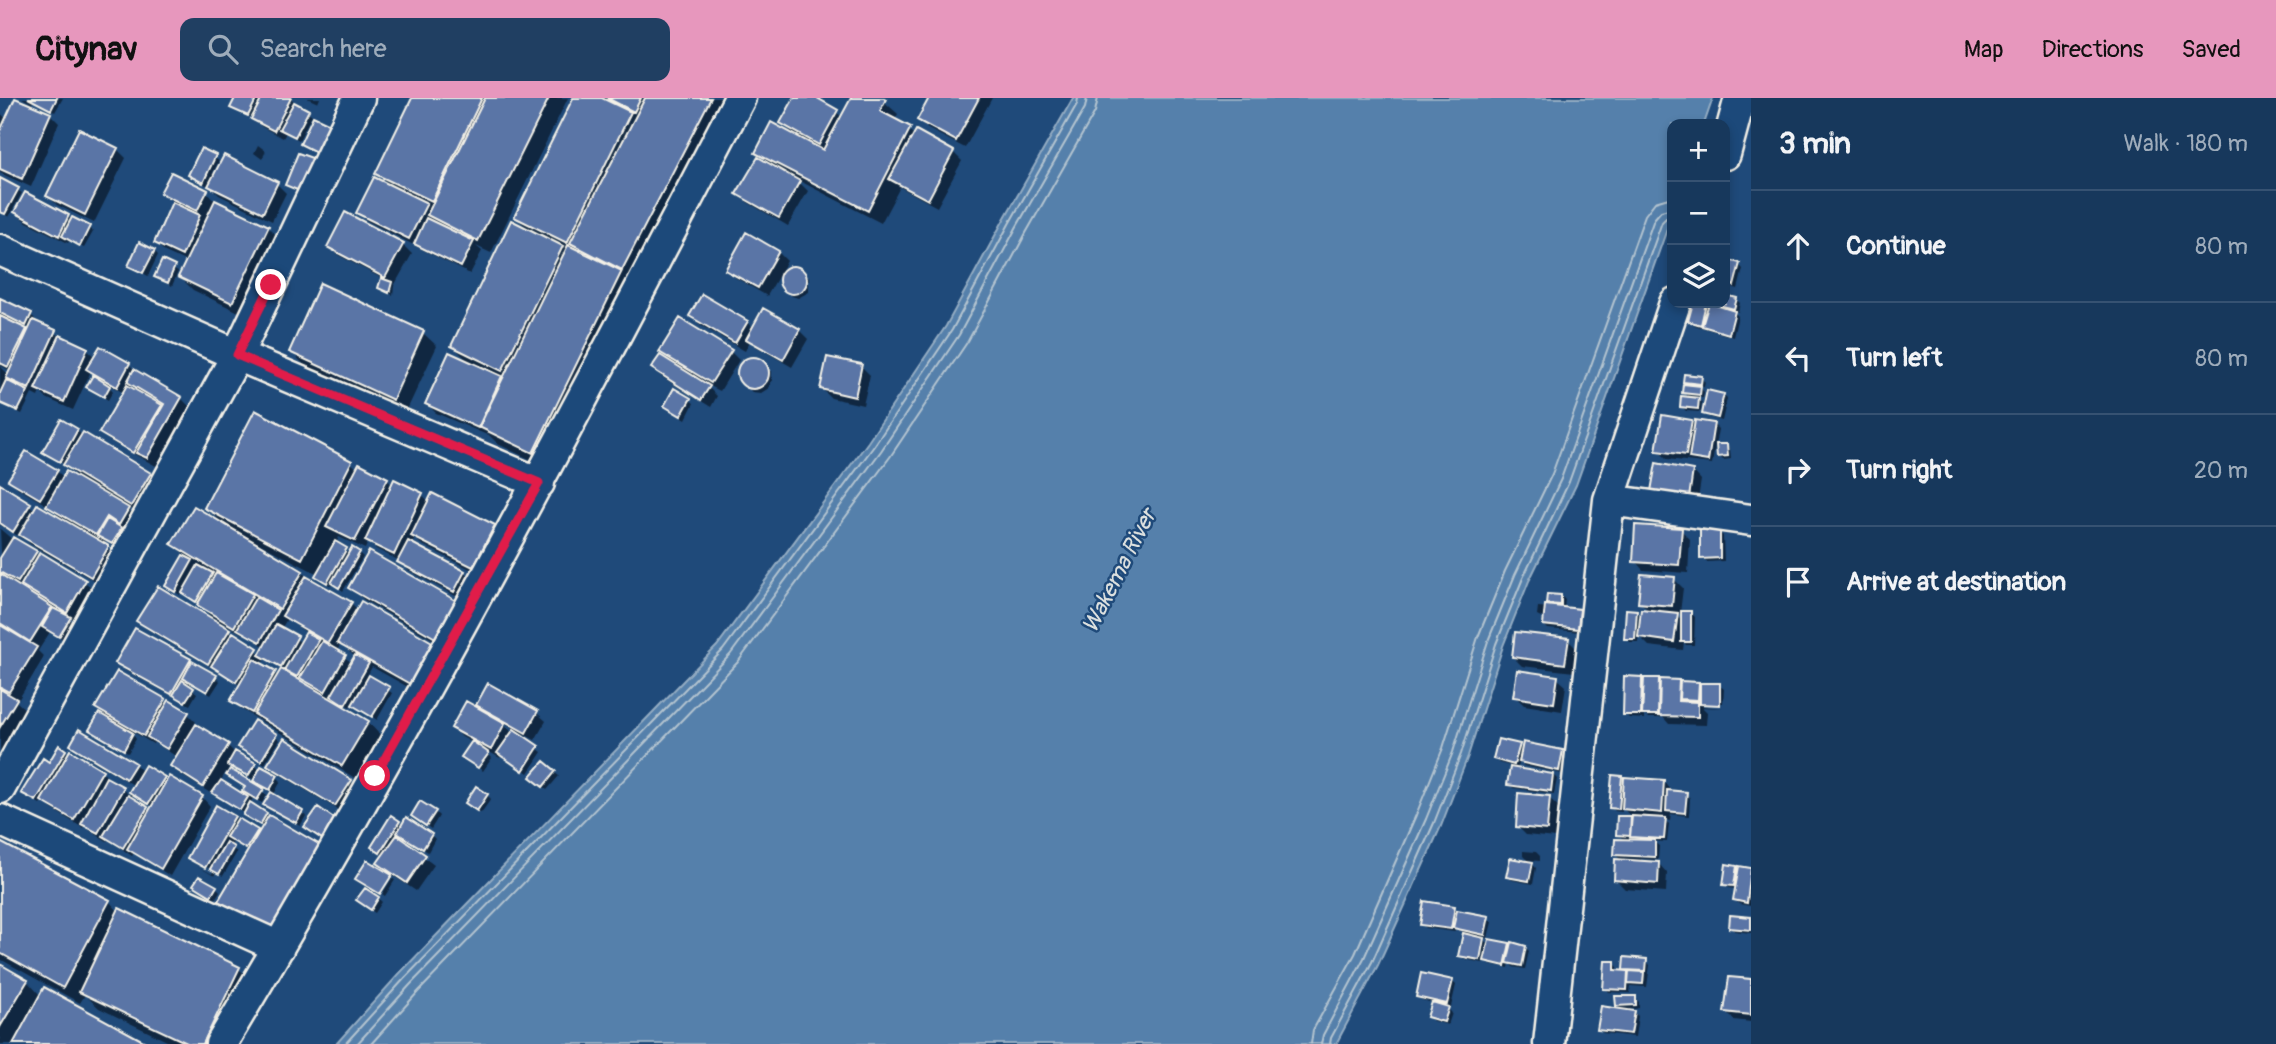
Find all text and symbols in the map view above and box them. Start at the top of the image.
search box [180,18,670,81]
text: Citynav [35,29,138,70]
icon: search [204,30,242,68]
text: Search here [260,33,386,65]
text: Map [1964,35,2004,64]
text: Directions [2042,35,2143,64]
text: Saved [2181,35,2241,64]
map controls [1667,119,1730,308]
button: + [1667,119,1730,182]
text: 3 min [1779,125,1851,162]
text: Walk · 180 m [2123,129,2248,158]
button: − [1667,182,1730,245]
icon: ahead [1779,227,1817,265]
text: Continue [1846,230,1946,262]
text: 80 m [2195,232,2248,261]
button: layers [1667,245,1730,308]
route end [255,269,286,300]
icon: left [1779,339,1817,377]
text: Turn left [1846,342,1942,374]
text: 80 m [2195,344,2248,373]
icon: right [1779,451,1817,489]
text: Turn right [1846,454,1952,486]
text: 20 m [2194,456,2248,485]
water label: Wakema River [1075,502,1164,638]
icon: arrive [1779,563,1817,601]
text: Arrive at destination [1846,566,2066,598]
route start [359,760,390,791]

